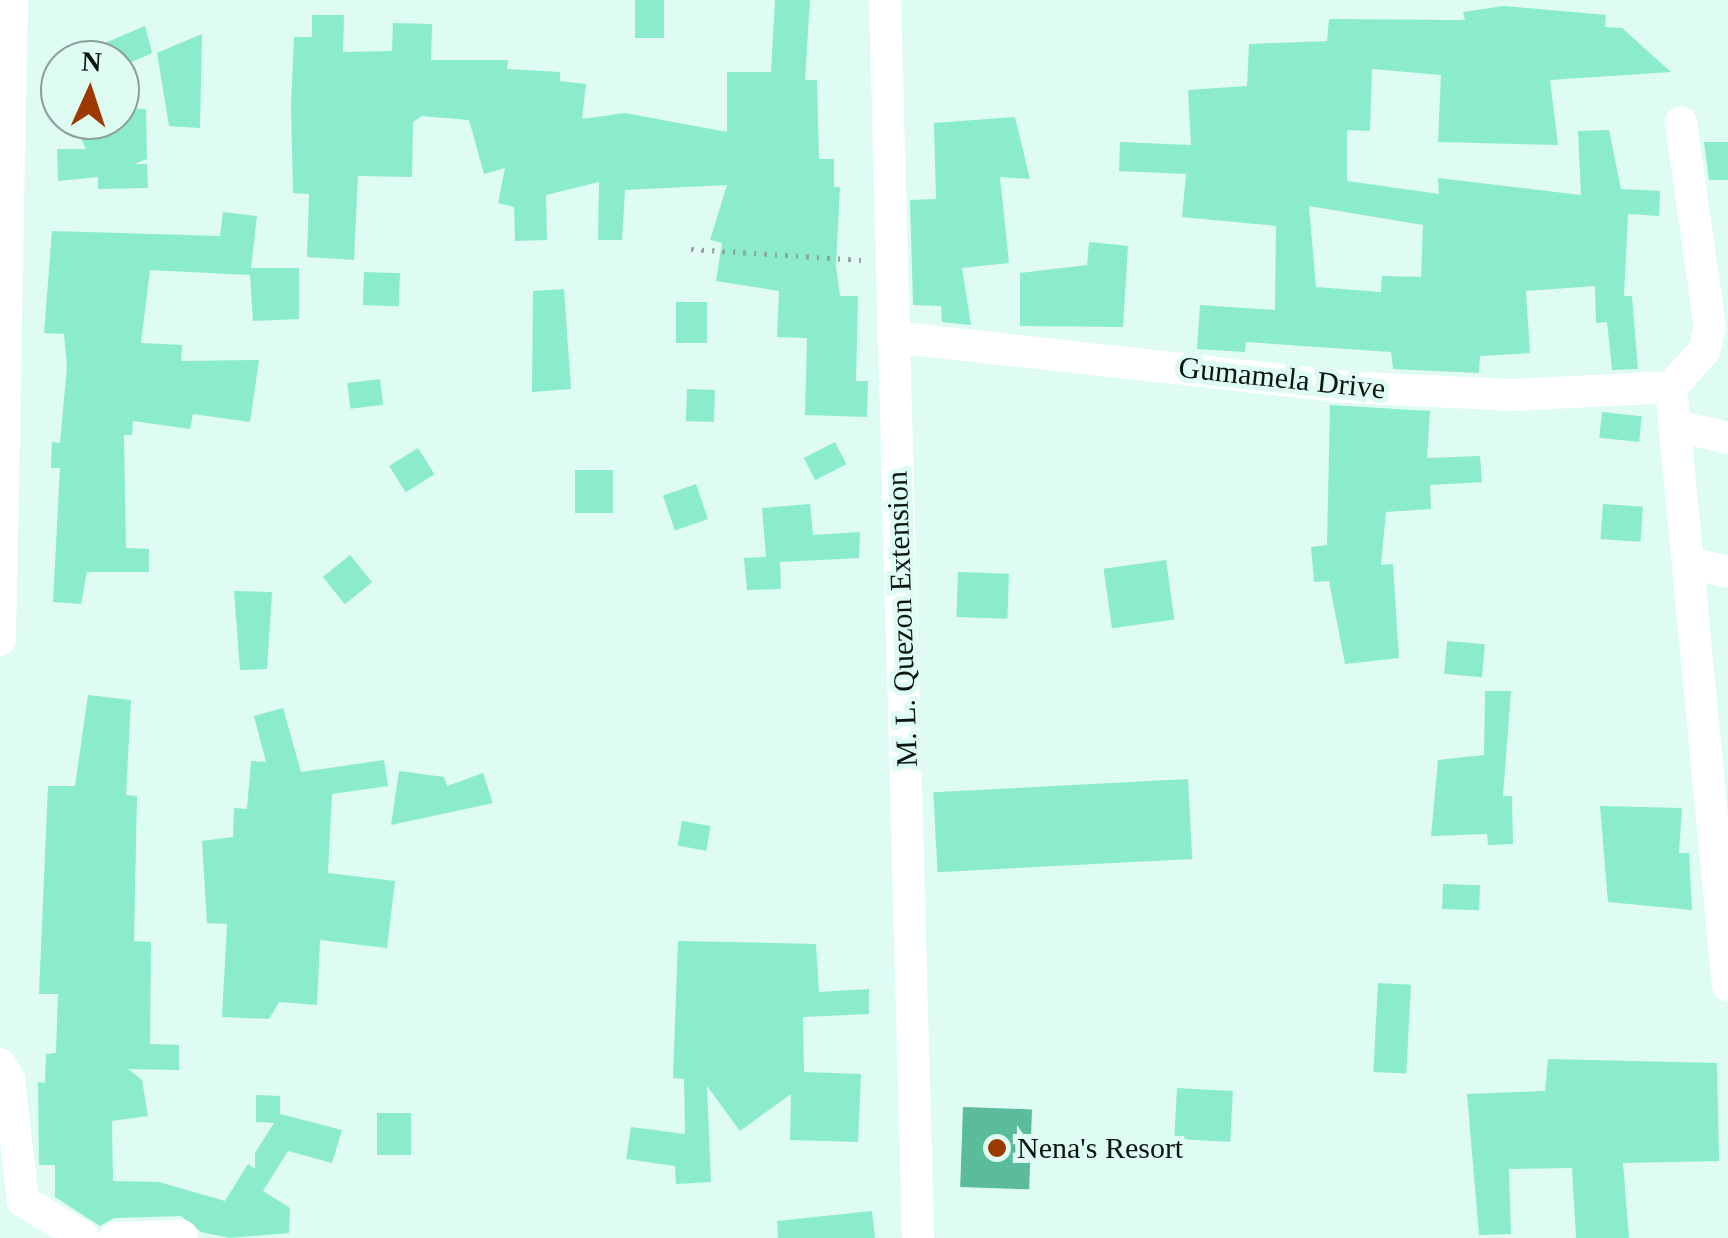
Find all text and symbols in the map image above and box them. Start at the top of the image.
north arrow [40,40,140,140]
text: N [81,46,102,78]
street label: Gumamela Drive [1177,349,1387,407]
street label: M. L. Quezon Extension [879,471,925,767]
place label: Nena's Resort [1017,1130,1183,1166]
marker: Nena's Resort [986,1137,1008,1159]

